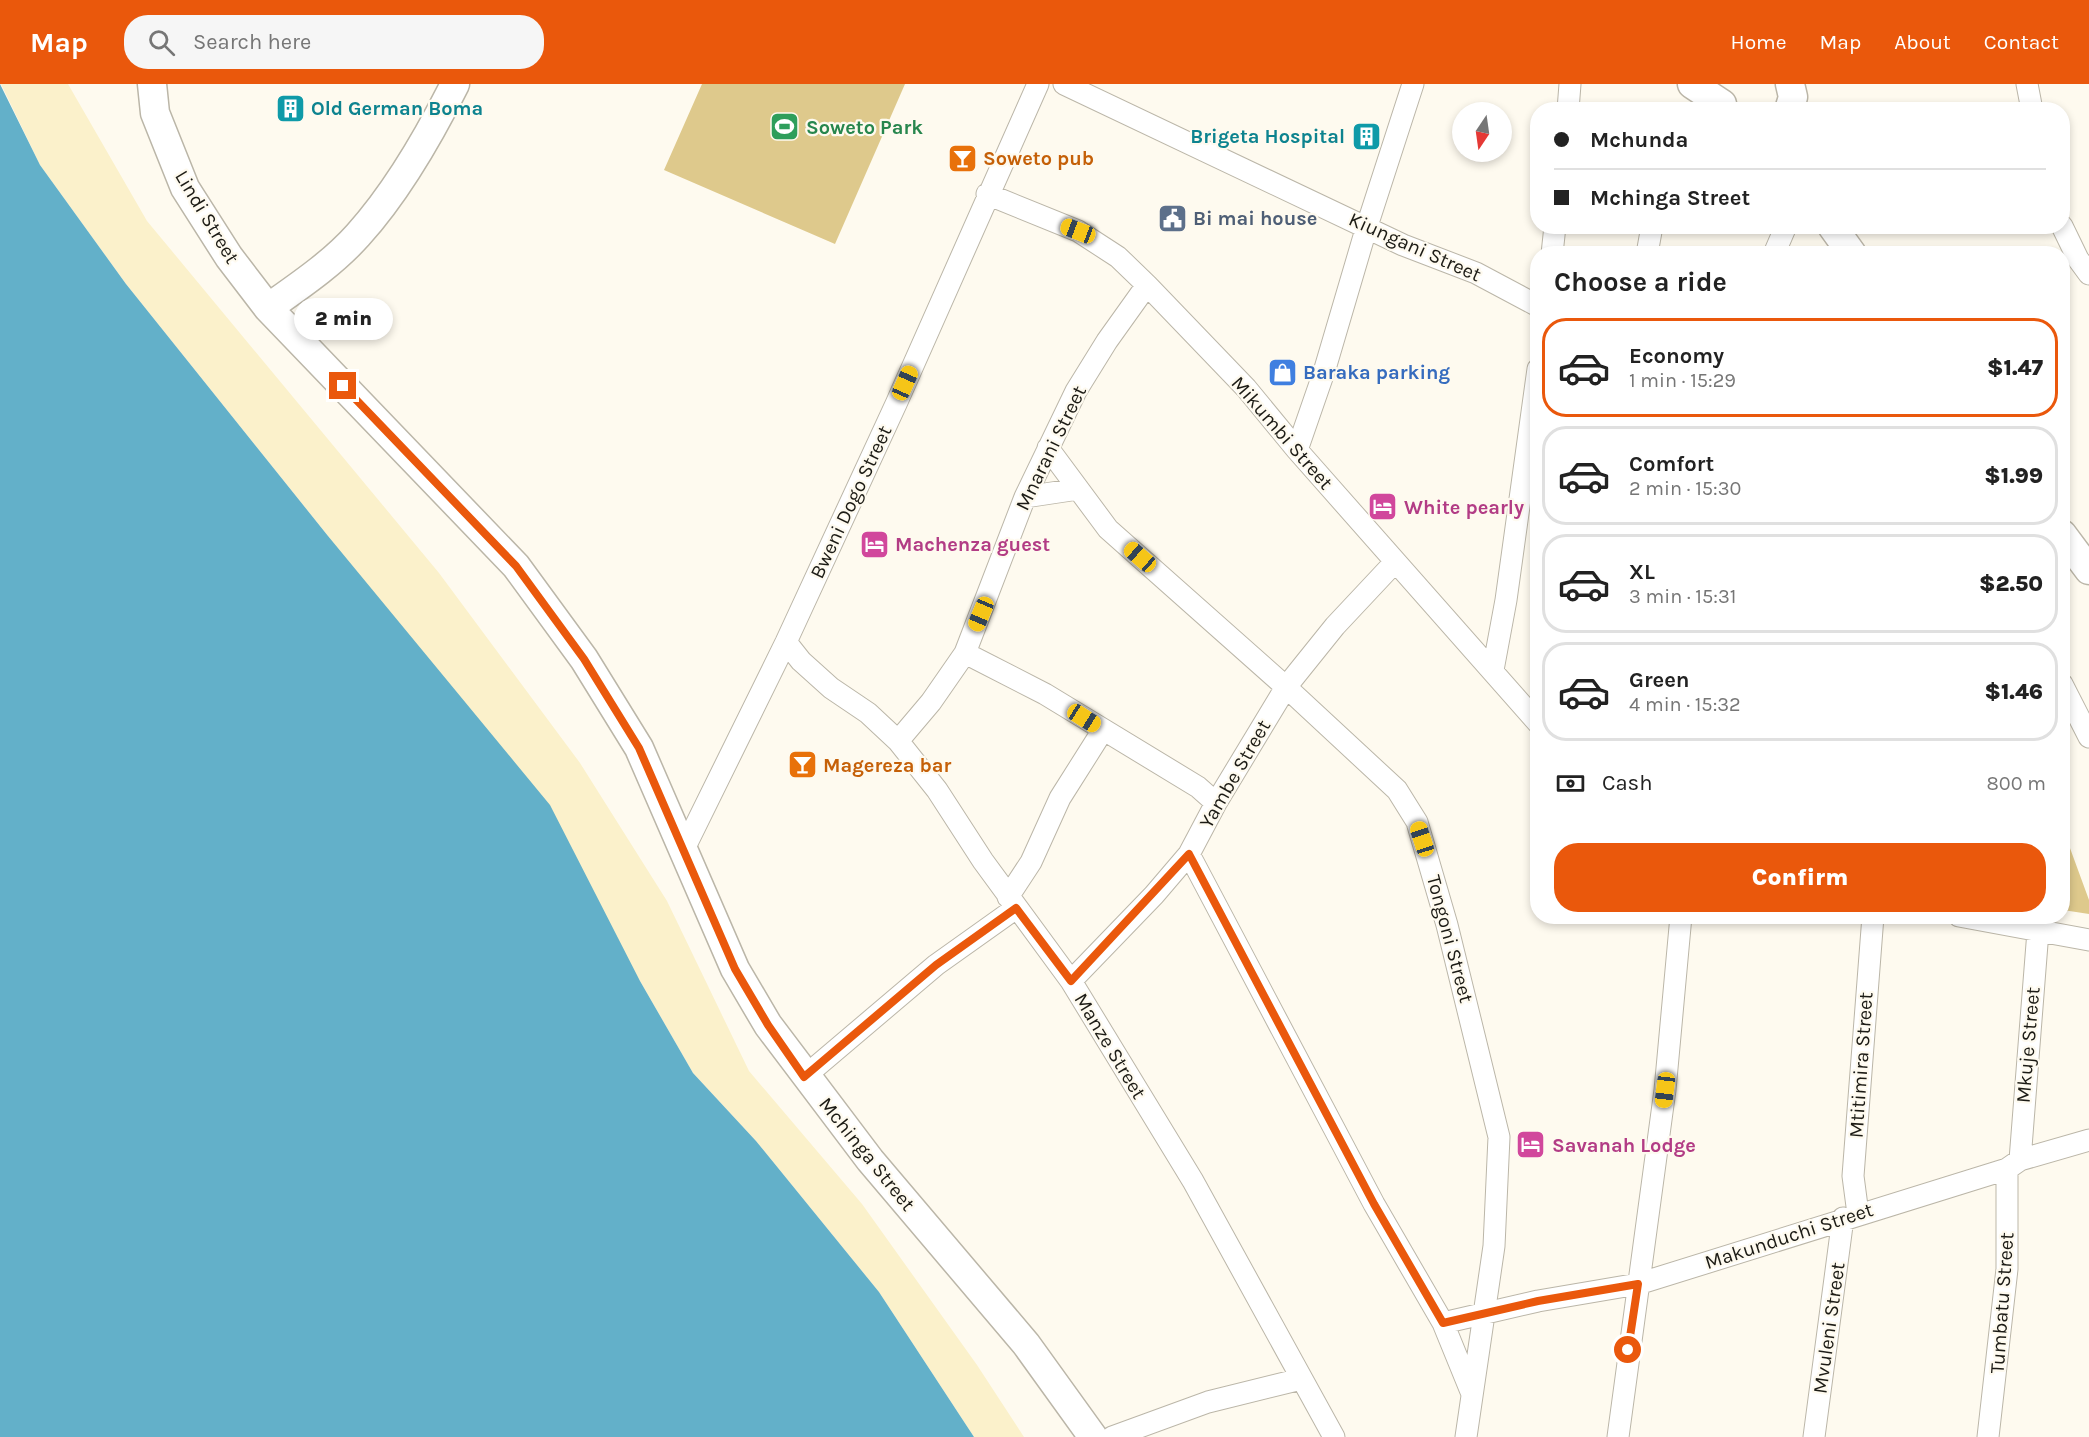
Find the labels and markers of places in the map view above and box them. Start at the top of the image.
building icon: Old German Boma [274,92,306,124]
place label: Old German Boma [311,97,483,120]
sports icon: Soweto Park [769,111,801,143]
place label: Soweto Park [806,116,923,139]
building icon: Brigeta Hospital [1350,120,1382,152]
place label: Brigeta Hospital [1190,125,1345,148]
bar icon: Soweto pub [946,142,978,174]
place label: Soweto pub [983,147,1094,170]
public building icon: Bi mai house [1156,202,1188,234]
place label: Bi mai house [1193,207,1317,230]
shop icon: Baraka parking [1266,356,1298,388]
place label: Baraka parking [1303,361,1450,384]
hotel icon: White pearly [1367,491,1399,523]
place label: White pearly [1404,496,1524,519]
hotel icon: Machenza guest [858,528,890,560]
place label: Machenza guest [895,533,1050,556]
bar icon: Magereza bar [786,749,818,781]
place label: Magereza bar [823,754,952,777]
hotel icon: Savanah Lodge [1515,1129,1547,1161]
place label: Savanah Lodge [1552,1134,1696,1157]

